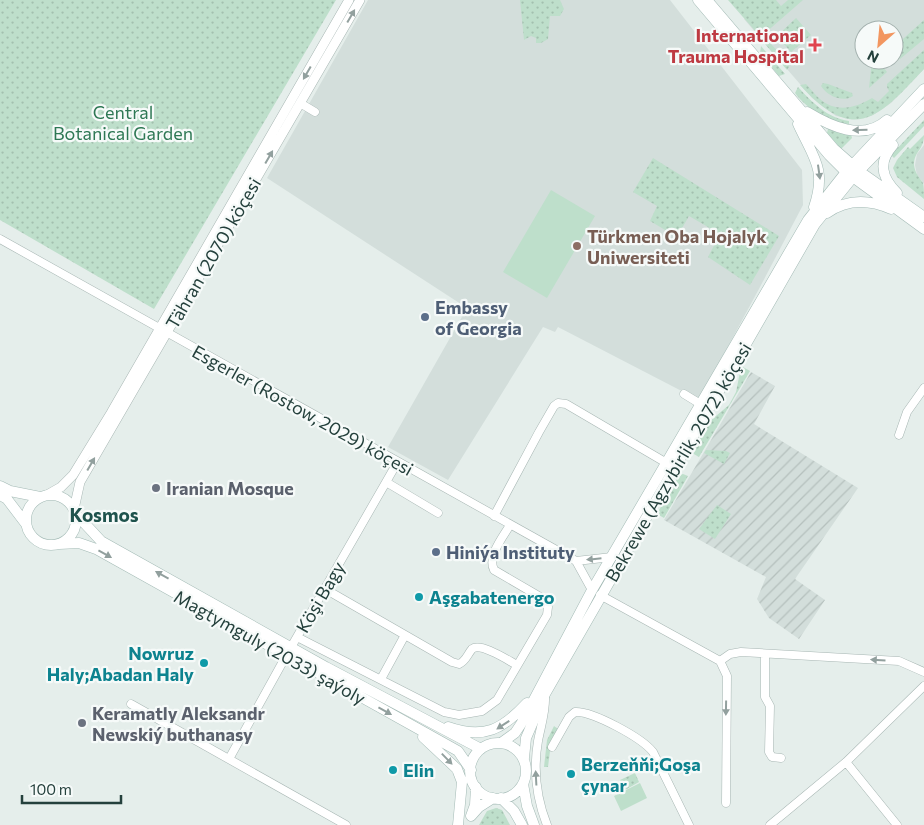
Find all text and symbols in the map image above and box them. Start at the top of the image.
one-way arrow [346,9,355,23]
north arrow [854,20,904,70]
place label: International Trauma Hospital [668,24,804,67]
marker: International Trauma Hospital [808,38,822,52]
text: N [864,47,881,67]
one-way arrow [303,66,312,79]
park label: Central Botanical Garden [53,101,193,144]
one-way arrow [852,127,868,135]
one-way arrow [265,150,274,163]
one-way arrow [815,165,823,181]
street label: Tähran (2070) köçesi [161,174,265,332]
place label: Türkmen Oba Hojalyk Uniwersiteti [587,225,767,268]
marker: Türkmen Oba Hojalyk Uniwersiteti [571,240,583,252]
place label: Embassy of Georgia [435,296,522,339]
marker: Embassy of Georgia [419,311,431,323]
street label: Bekrewe (Agzybirlik, 2072) köçesi [600,338,756,586]
street label: Esgerler (Rostow, 2029) köçesi [189,340,417,480]
one-way arrow [87,456,95,471]
place label: Iranian Mosque [166,477,294,499]
marker: Iranian Mosque [150,482,162,494]
district label: Kosmos [69,503,139,526]
place label: Hiniýa Instituty [446,541,575,563]
marker: Hiniýa Instituty [430,546,442,558]
one-way arrow [99,550,112,559]
one-way arrow [586,555,602,563]
street label: Köşi Bagy [291,558,349,636]
one-way arrow [154,571,169,579]
street label: Magtymguly (2033) şaýoly [170,585,370,709]
place label: Aşgabatenergo [429,586,555,608]
marker: Aşgabatenergo [413,591,425,603]
place label: Nowruz Haly;Abadan Haly [47,642,194,685]
one-way arrow [870,656,886,664]
marker: Nowruz Haly;Abadan Haly [198,657,210,669]
one-way arrow [722,700,730,716]
place label: Keramatly Aleksandr Newskiý buthanasy [92,702,266,745]
one-way arrow [377,707,392,715]
marker: Keramatly Aleksandr Newskiý buthanasy [76,717,88,729]
one-way arrow [497,720,510,729]
one-way arrow [441,753,453,765]
place label: Berzeňňi;Goşa çynar [581,753,701,796]
place label: Elin [403,759,434,781]
marker: Elin [387,764,399,776]
marker: Berzeňňi;Goşa çynar [565,768,577,780]
one-way arrow [531,770,539,786]
scale bar [22,772,121,804]
text: 100 m [30,780,72,798]

